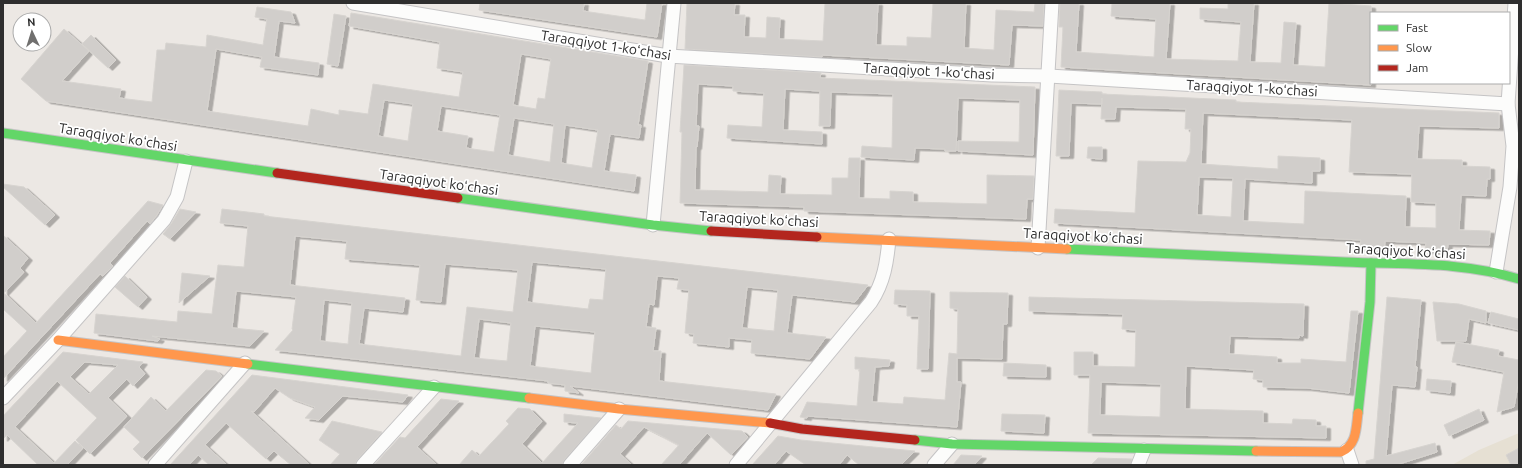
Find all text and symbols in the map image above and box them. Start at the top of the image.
north arrow [12,12,52,52]
legend [1370,12,1510,84]
text: N [27,16,36,28]
text: Fast [1406,21,1428,34]
street label: Taraqqiyot 1-koʻchasi [540,27,672,63]
text: Slow [1406,41,1432,54]
street label: Taraqqiyot 1-koʻchasi [863,60,995,82]
text: Jam [1406,61,1428,74]
street label: Taraqqiyot 1-koʻchasi [1186,77,1318,99]
street label: Taraqqiyot koʻchasi [58,120,178,154]
street label: Taraqqiyot koʻchasi [379,166,499,198]
street label: Taraqqiyot koʻchasi [699,208,819,230]
street label: Taraqqiyot koʻchasi [1023,225,1143,247]
street label: Taraqqiyot koʻchasi [1346,240,1466,262]

